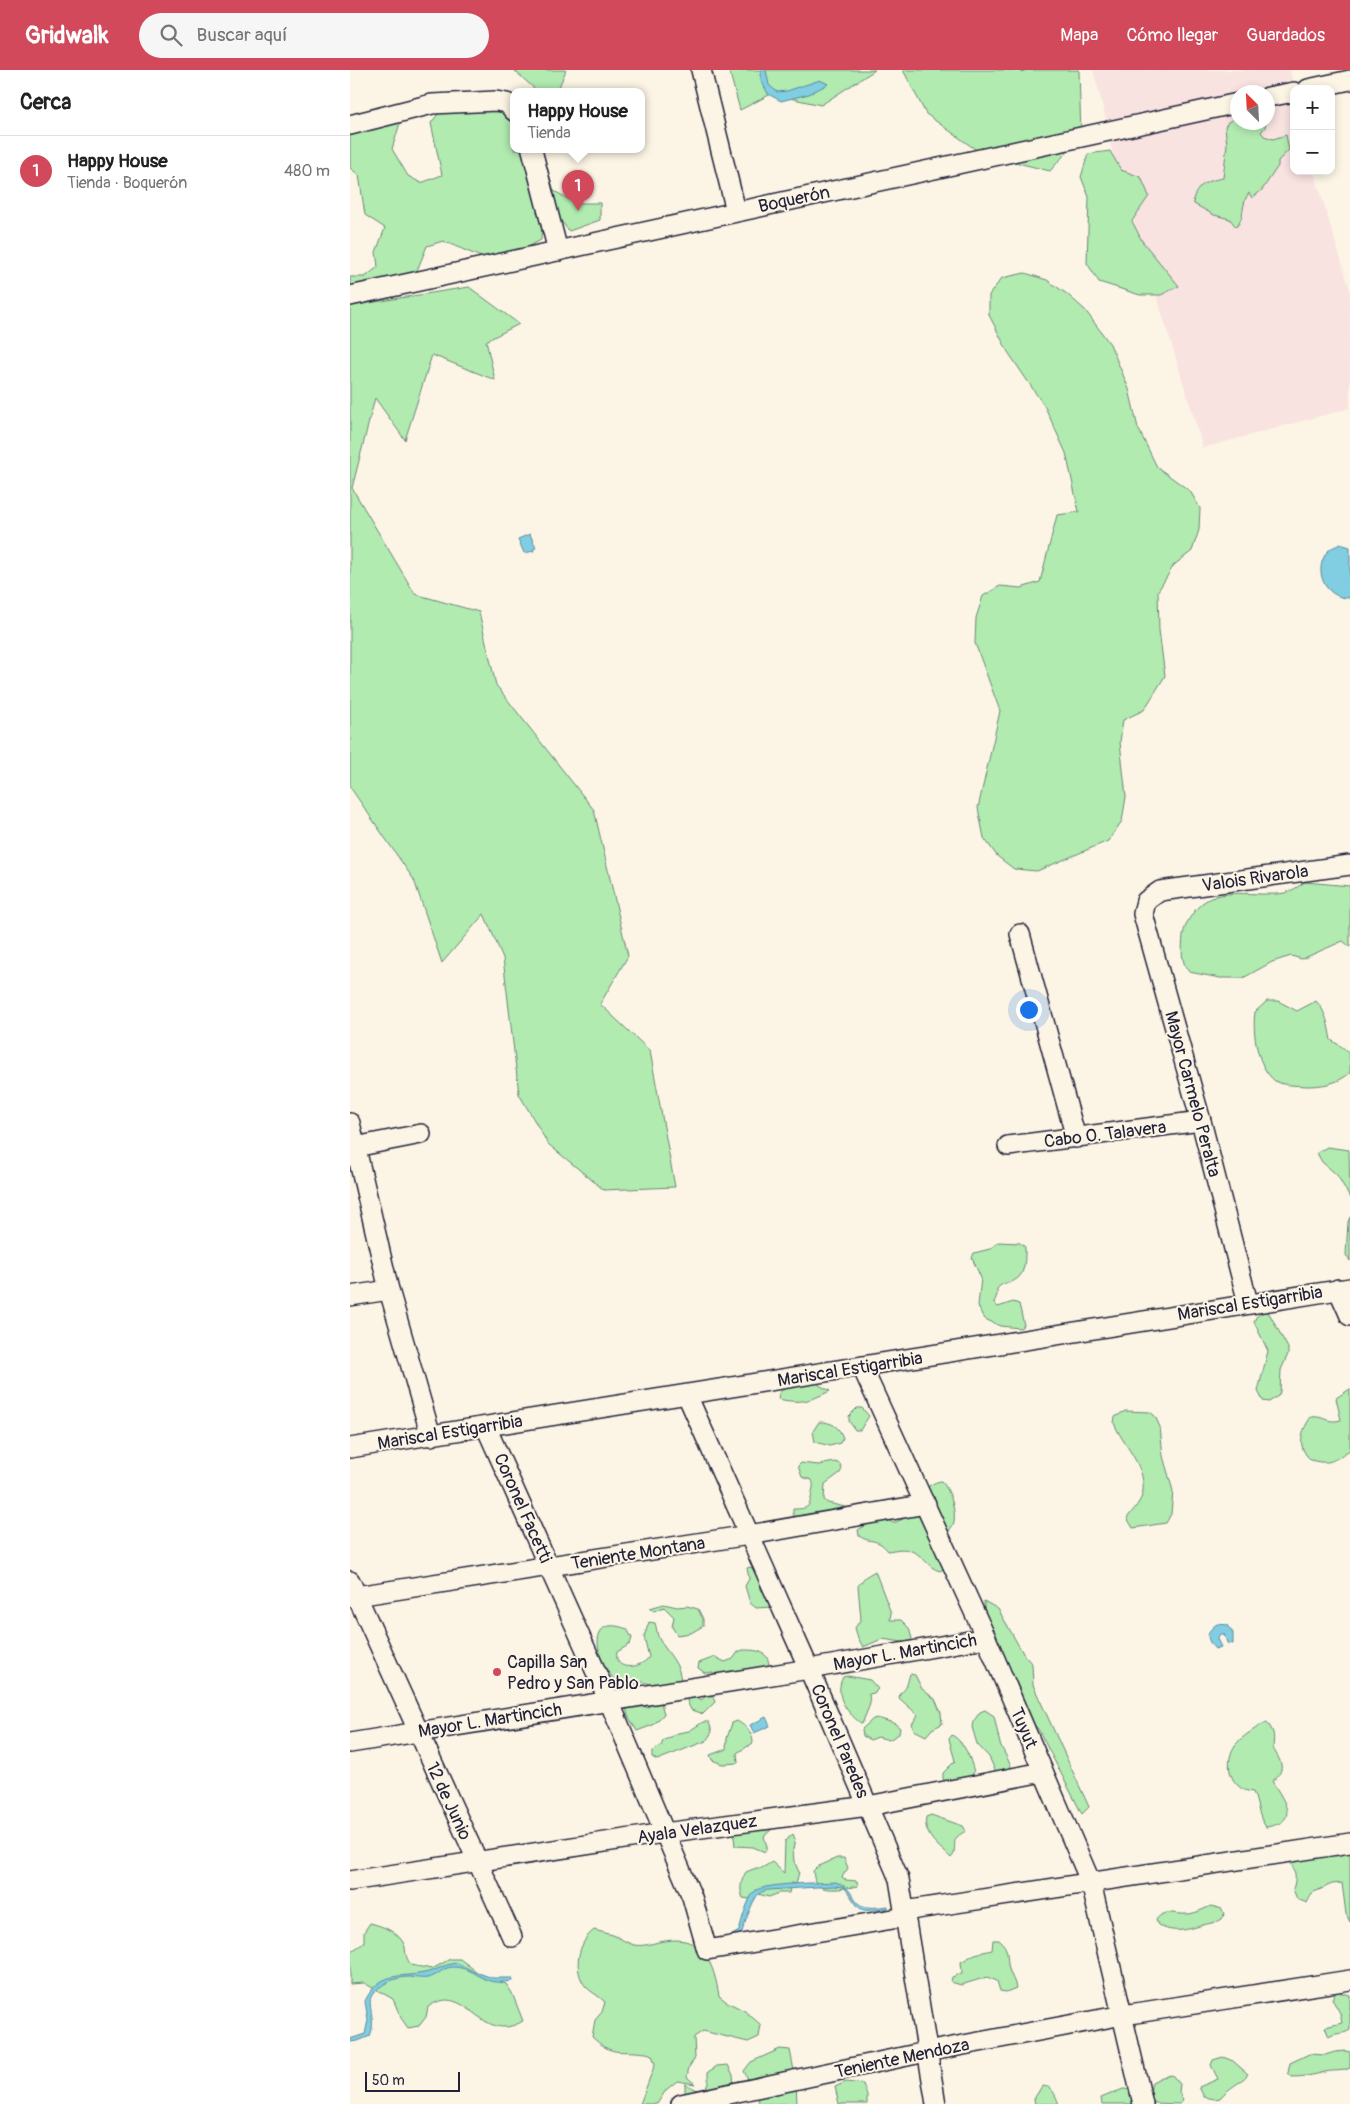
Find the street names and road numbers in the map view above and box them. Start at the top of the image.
street label: Boquerón [756,181,832,218]
street label: Valois Rivarola [1200,860,1310,897]
street label: Mayor Carmelo Peralta [1159,1008,1226,1180]
street label: Cabo O. Talavera [1043,1116,1167,1153]
street label: Mariscal Estigarribia [1176,1281,1324,1326]
street label: Mariscal Estigarribia [776,1347,924,1392]
street label: Mariscal Estigarribia [376,1410,524,1455]
street label: Coronel Facetti [488,1450,557,1567]
street label: Teniente Montana [569,1532,707,1575]
street label: Mayor L. Martincich [832,1629,979,1676]
street label: Coronel Paredes [805,1681,874,1802]
street label: Mayor L. Martincich [417,1698,564,1743]
street label: Tuyut [1005,1704,1043,1753]
street label: 12 de Junio [420,1758,477,1844]
street label: Ayala Velazquez [636,1810,759,1849]
street label: Teniente Mendoza [833,2033,971,2084]

